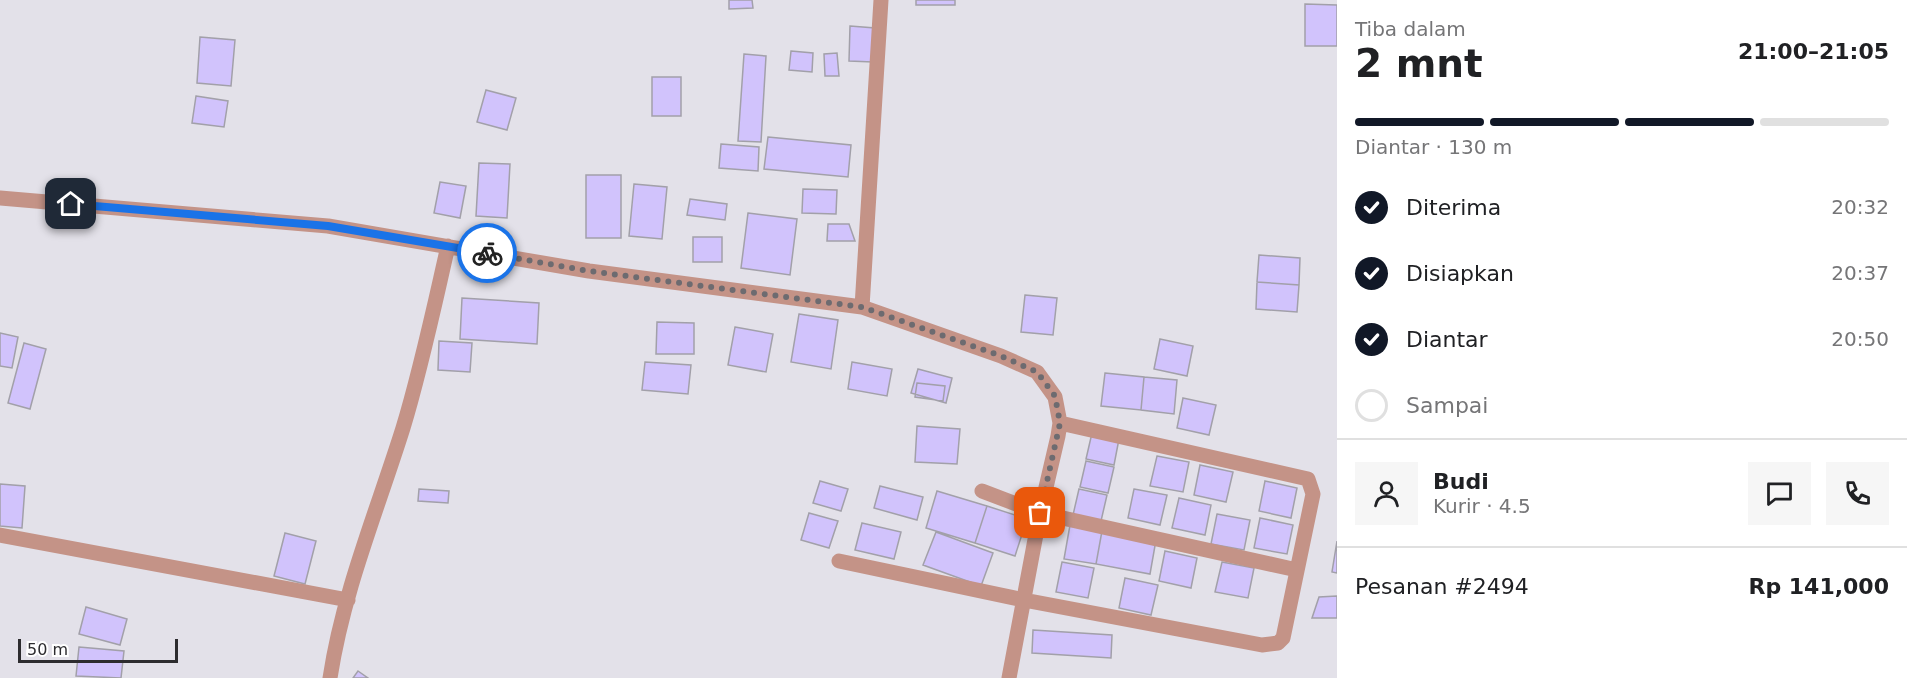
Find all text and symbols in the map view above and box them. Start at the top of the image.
text: Tiba dalam [1355,17,1466,41]
text: 21:00–21:05 [1738,39,1889,64]
text: 2 mnt [1355,41,1483,86]
text: Diantar · 130 m [1355,135,1512,159]
pin [45,178,96,229]
icon: home [54,187,87,220]
icon: check [1355,191,1388,224]
text: Diterima [1406,195,1501,220]
text: 20:32 [1831,195,1889,219]
courier [457,223,517,283]
icon: bike [471,237,504,270]
icon: check [1355,257,1388,290]
text: Disiapkan [1406,261,1514,286]
text: 20:37 [1831,261,1889,285]
icon: check [1355,323,1388,356]
text: Diantar [1406,327,1488,352]
text: 20:50 [1831,327,1889,351]
text: Sampai [1406,393,1488,418]
button: person [1355,462,1418,525]
button: chat [1748,462,1811,525]
button: phone [1826,462,1889,525]
text: Budi [1433,469,1489,494]
pin [1014,487,1065,538]
text: Kurir · 4.5 [1433,494,1531,518]
icon: bag [1023,496,1056,529]
text: Pesanan #2494 [1355,574,1529,599]
text: Rp 141,000 [1748,574,1889,599]
scale bar [18,636,178,664]
text: 50 m [27,640,68,659]

